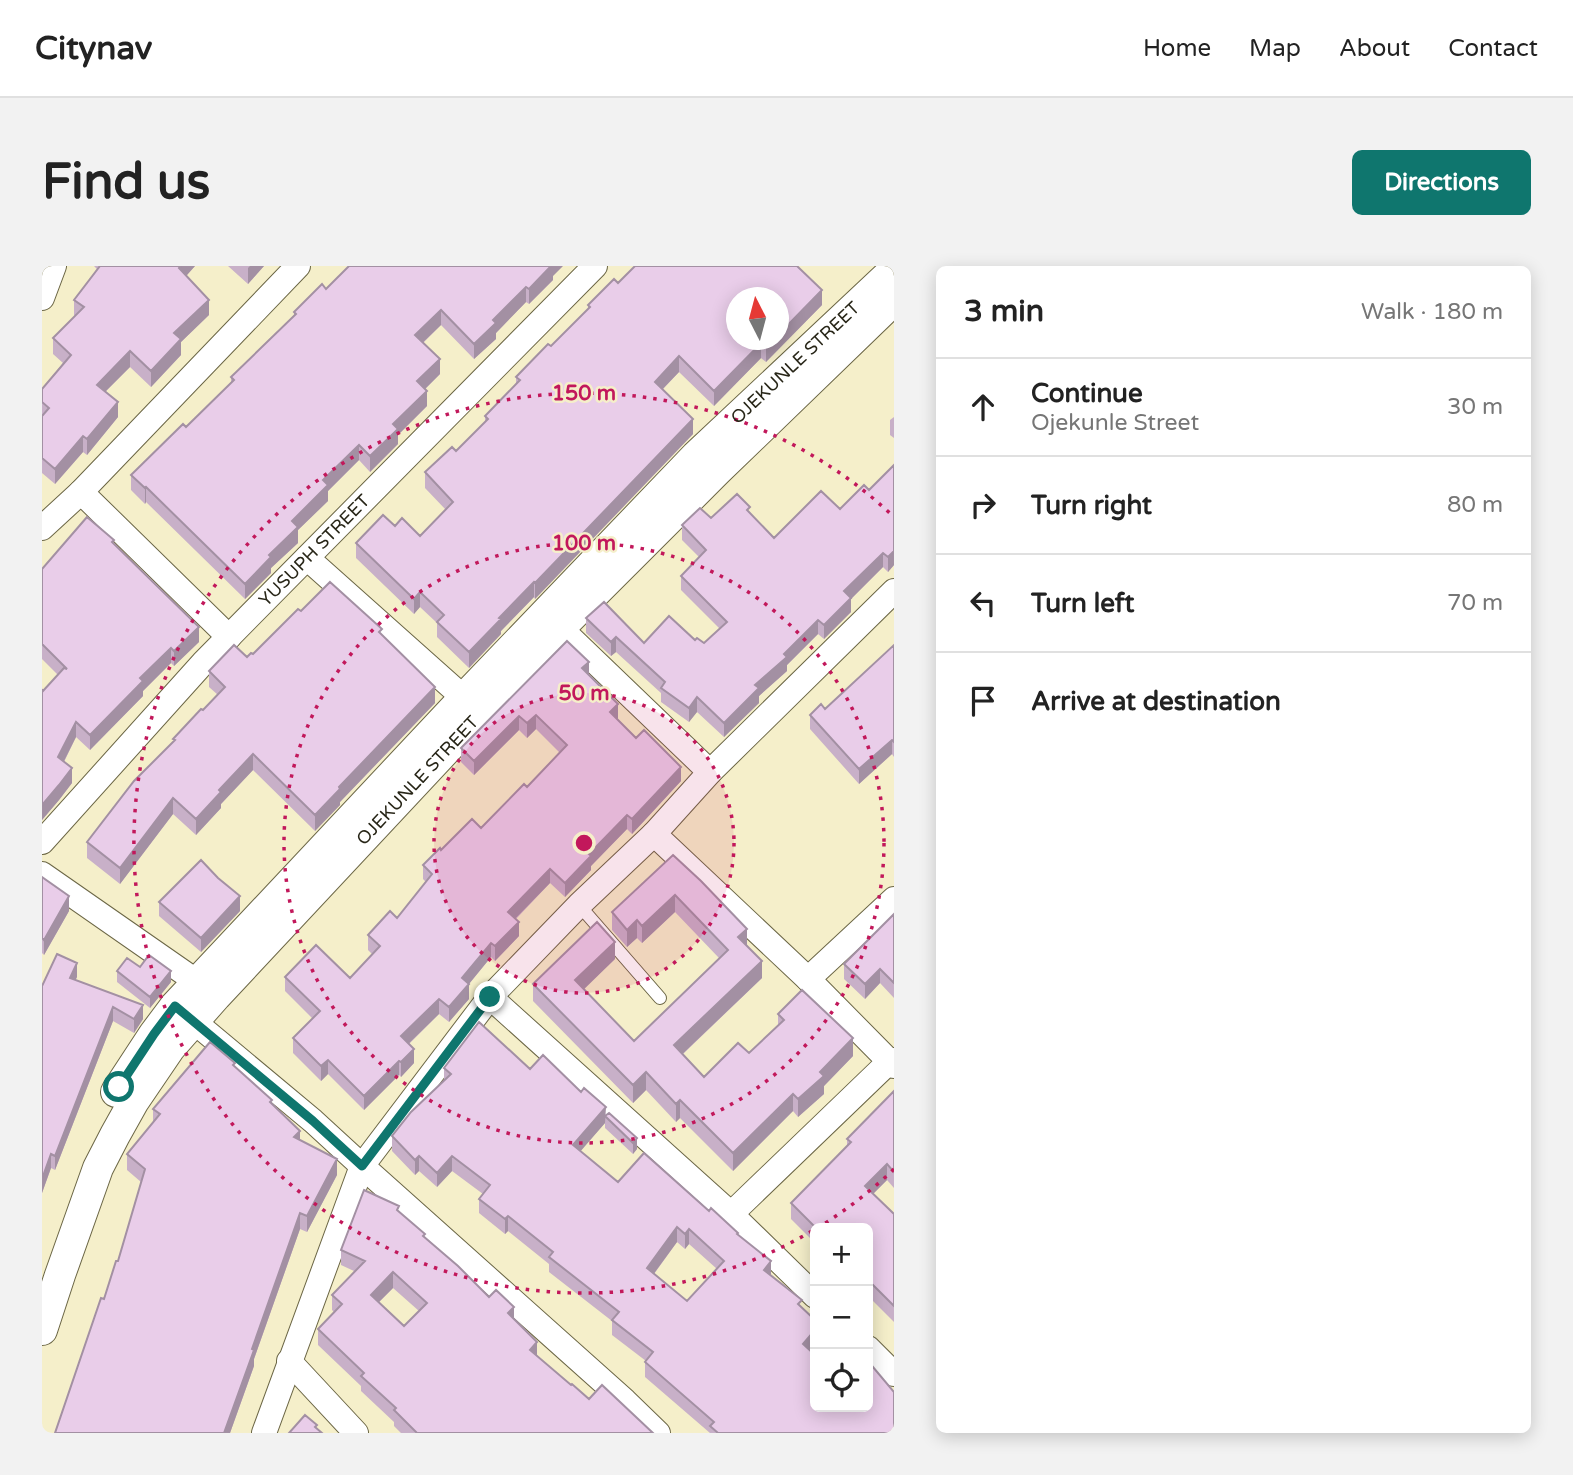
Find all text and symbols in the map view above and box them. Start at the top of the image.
text: Citynav [35,29,152,68]
text: Home [1143,34,1211,63]
text: Map [1249,34,1301,63]
text: About [1339,34,1410,63]
text: Contact [1448,34,1538,63]
button: Directions [1352,150,1531,215]
text: Find us [42,153,210,212]
north arrow [726,287,789,350]
text: 3 min [964,293,1044,330]
street label: OJEKUNLE STREET [726,297,864,429]
text: Walk · 180 m [1361,298,1503,326]
text: Continue [1031,378,1143,409]
text: 150 m [552,381,616,406]
icon: ahead [964,388,1002,426]
text: 30 m [1447,393,1503,421]
text: Ojekunle Street [1031,409,1199,437]
icon: right [964,486,1002,524]
street label: YUSUPH STREET [254,490,374,611]
text: Turn right [1031,490,1152,521]
text: 80 m [1447,491,1503,519]
text: 100 m [552,531,616,556]
icon: left [964,584,1002,622]
text: Turn left [1031,588,1134,619]
text: 70 m [1447,589,1503,617]
text: 50 m [558,681,610,706]
icon: arrive [964,682,1002,720]
text: Arrive at destination [1031,686,1281,717]
street label: OJEKUNLE STREET [352,711,483,850]
centre of rings [572,831,596,855]
route end [474,981,505,1012]
route start [103,1071,134,1102]
map controls [810,1223,873,1412]
button: + [810,1223,873,1286]
button: − [810,1286,873,1349]
button: locate [810,1349,873,1412]

